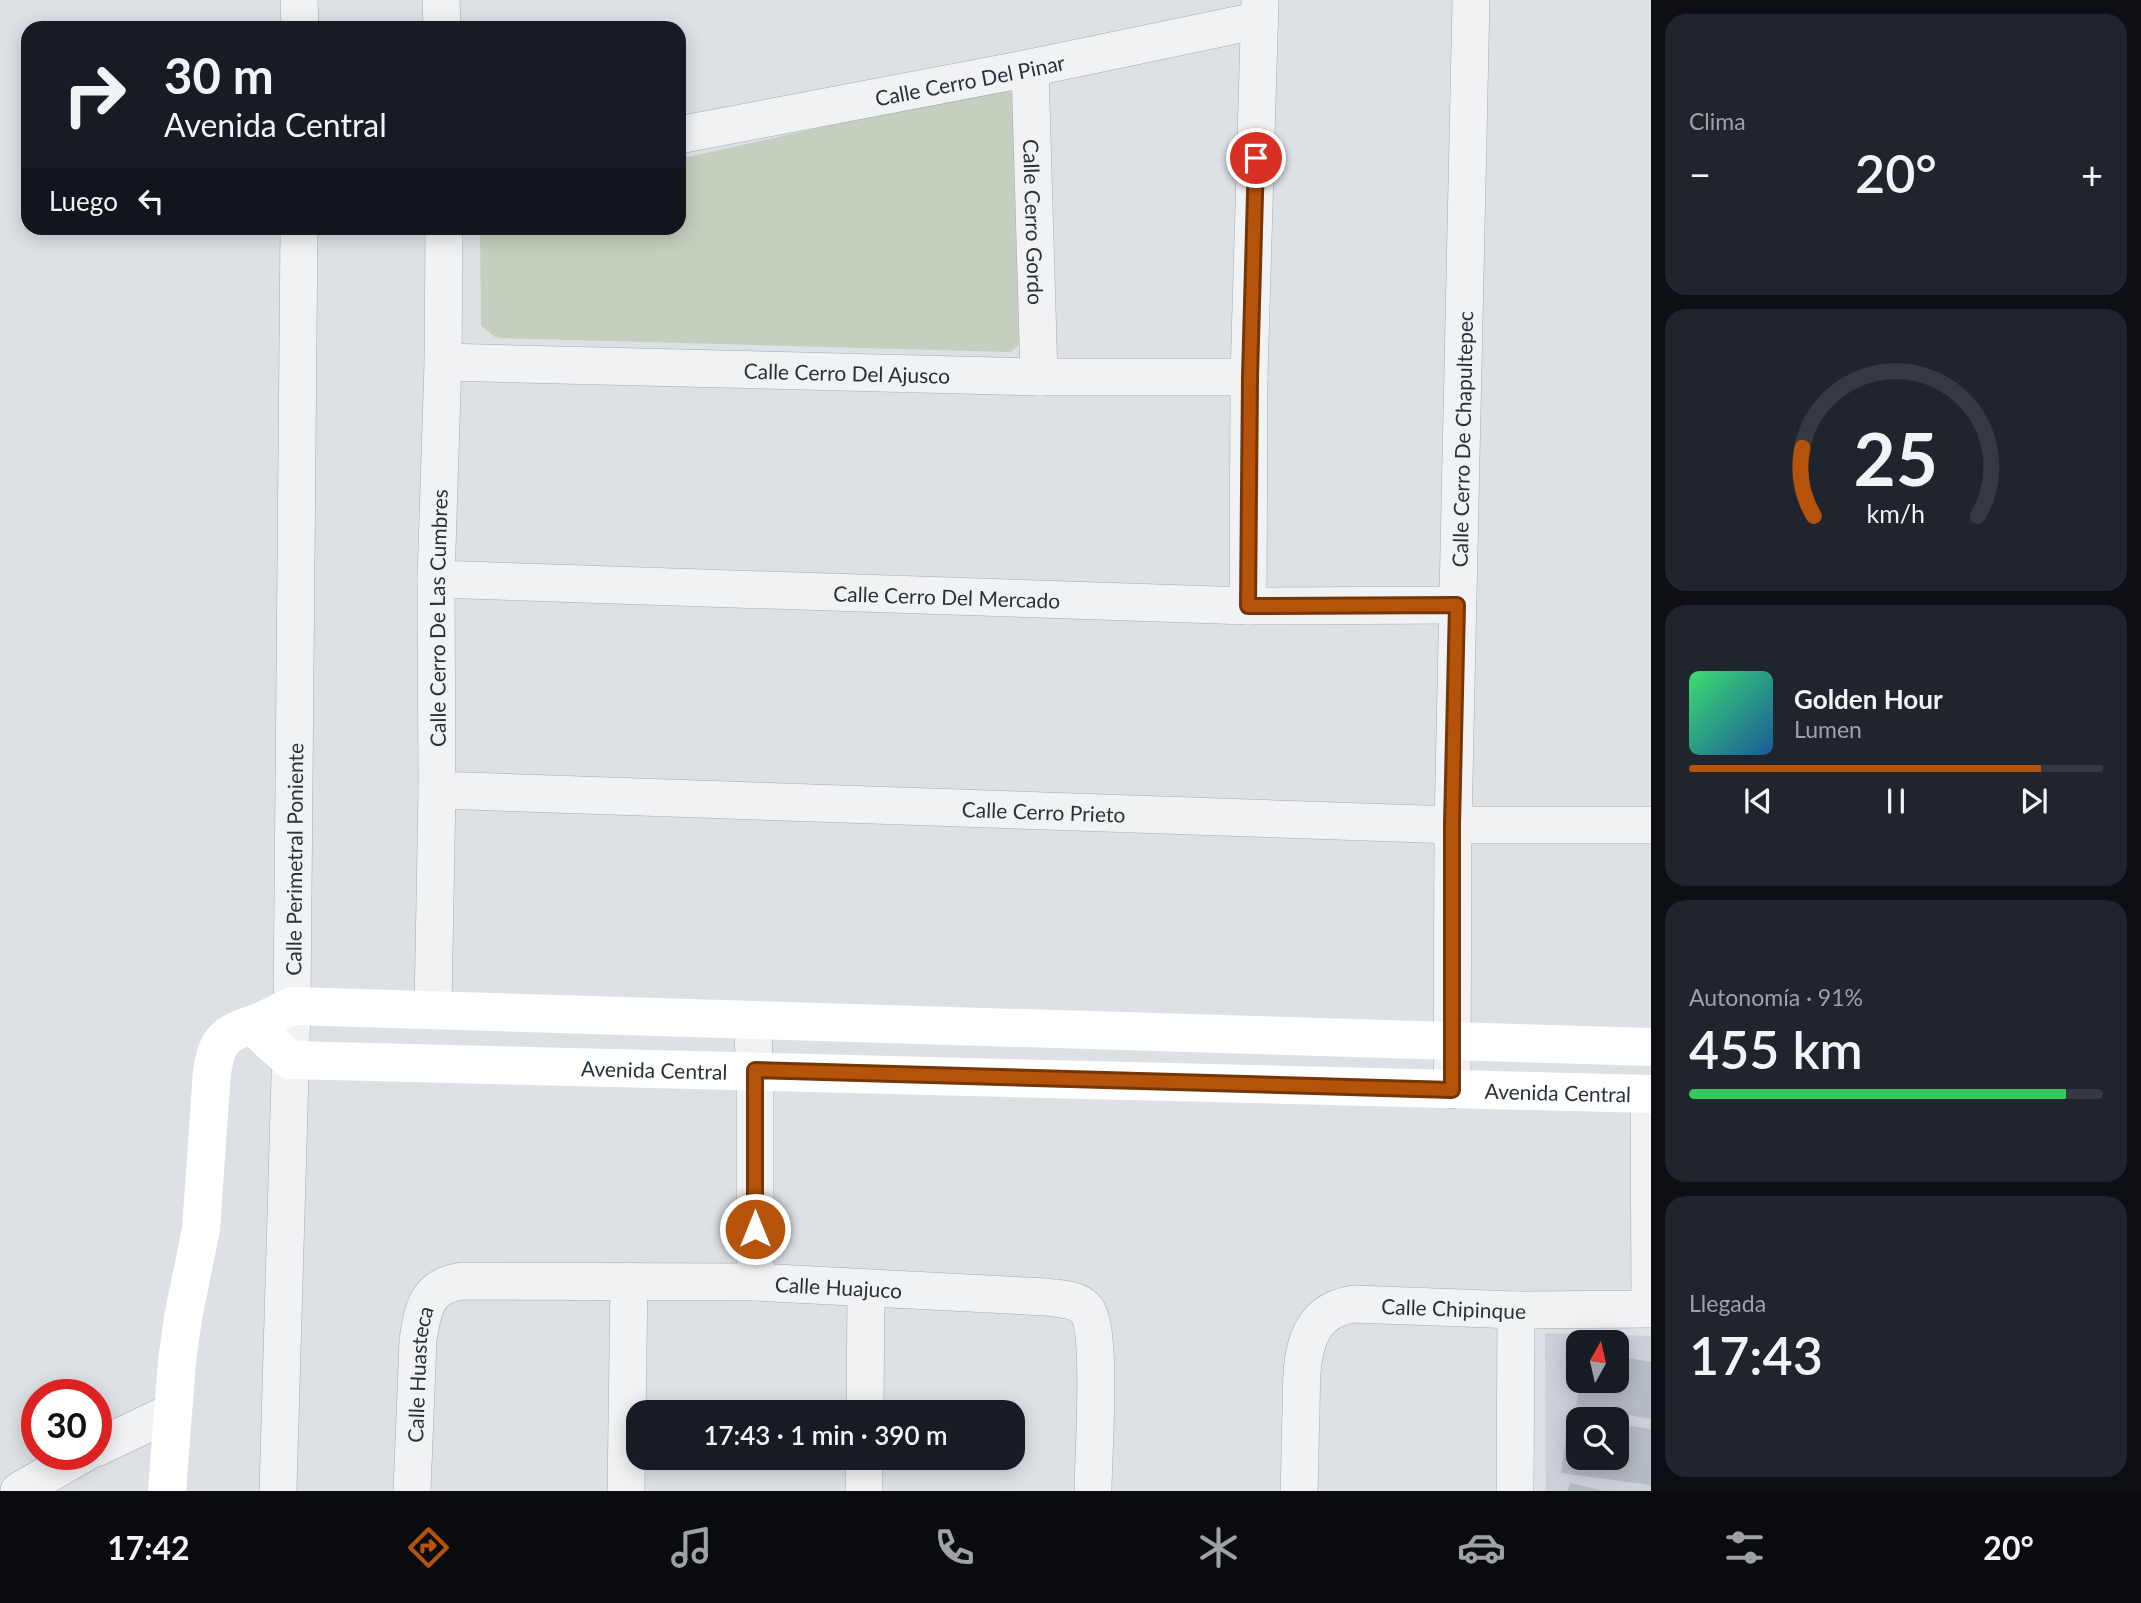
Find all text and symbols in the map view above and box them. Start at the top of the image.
text: 30 m [164,46,274,104]
icon: right [49,49,140,140]
street label: Calle Cerro Del Pinar [873,49,1067,110]
text: Avenida Central [164,105,387,144]
text: Clima [1689,107,1746,135]
pin [1226,128,1286,188]
street label: Calle Cerro Gordo [1020,139,1049,305]
icon: arrive [1237,139,1275,177]
text: 20° [1855,142,1937,204]
text: − [1689,151,1711,197]
text: + [2081,151,2103,197]
icon: left [132,182,170,220]
text: Luego [49,185,118,217]
street label: Calle Cerro De Chapultepec [1446,311,1477,568]
street label: Calle Cerro Del Ajusco [743,357,950,387]
text: 25 [1854,415,1938,503]
street label: Calle Cerro De Las Cumbres [423,489,451,747]
text: km/h [1867,498,1925,528]
street label: Calle Cerro Del Mercado [833,580,1061,612]
text: Golden Hour [1794,683,1943,715]
text: Lumen [1794,715,1862,743]
street label: Calle Perimetral Poniente [280,743,307,976]
icon: previous [1739,782,1777,820]
icon: pause [1877,782,1915,820]
icon: next [2015,782,2053,820]
street label: Calle Cerro Prieto [961,796,1126,826]
text: Autonomía · 91% [1689,983,1863,1011]
text: 455 km [1689,1018,1863,1080]
street label: Avenida Central [581,1055,728,1083]
street label: Avenida Central [1484,1077,1631,1106]
position arrow [718,1192,792,1266]
street label: Calle Huajuco [774,1271,903,1302]
text: Llegada [1689,1289,1766,1317]
street label: Calle Chipinque [1381,1293,1526,1323]
street label: Calle Huasteca [401,1303,437,1443]
text: 17:43 [1689,1324,1823,1386]
north arrow [1566,1330,1629,1393]
map controls [1566,1330,1629,1470]
speed limit sign: 30 [21,1379,112,1470]
button: search [1566,1407,1629,1470]
text: 17:43 · 1 min · 390 m [703,1419,948,1451]
icon: directions [404,1523,453,1572]
icon: music [667,1523,716,1572]
icon: phone [930,1523,979,1572]
icon: climate [1194,1523,1243,1572]
icon: car [1457,1523,1506,1572]
icon: filters [1720,1523,1769,1572]
text: 17:42 [107,1528,190,1567]
text: 20° [1983,1528,2034,1567]

